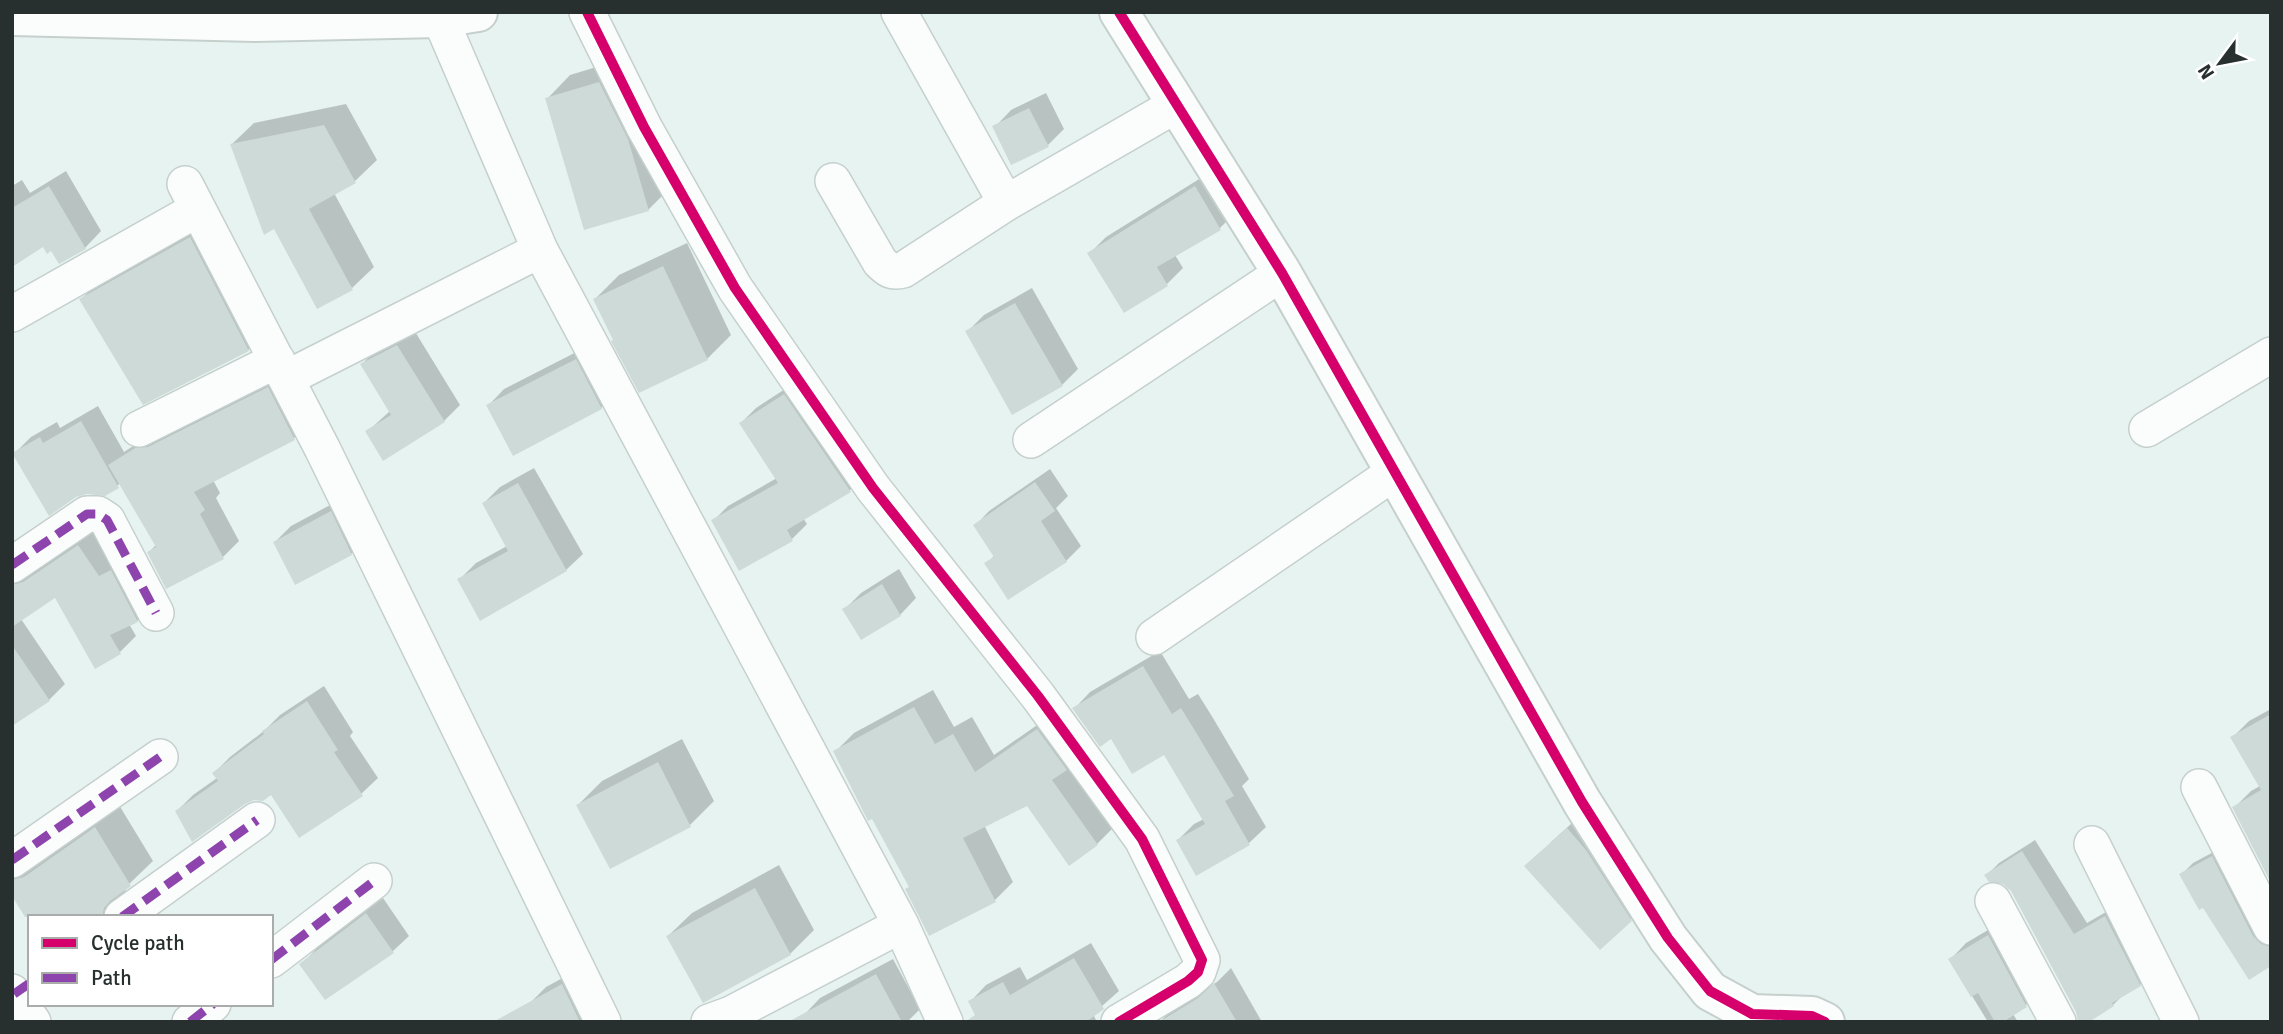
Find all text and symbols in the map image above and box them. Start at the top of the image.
north arrow [2185,28,2255,98]
text: N [2193,60,2220,83]
legend [28,915,273,1006]
text: Cycle path [91,930,185,956]
text: Path [91,965,132,991]

